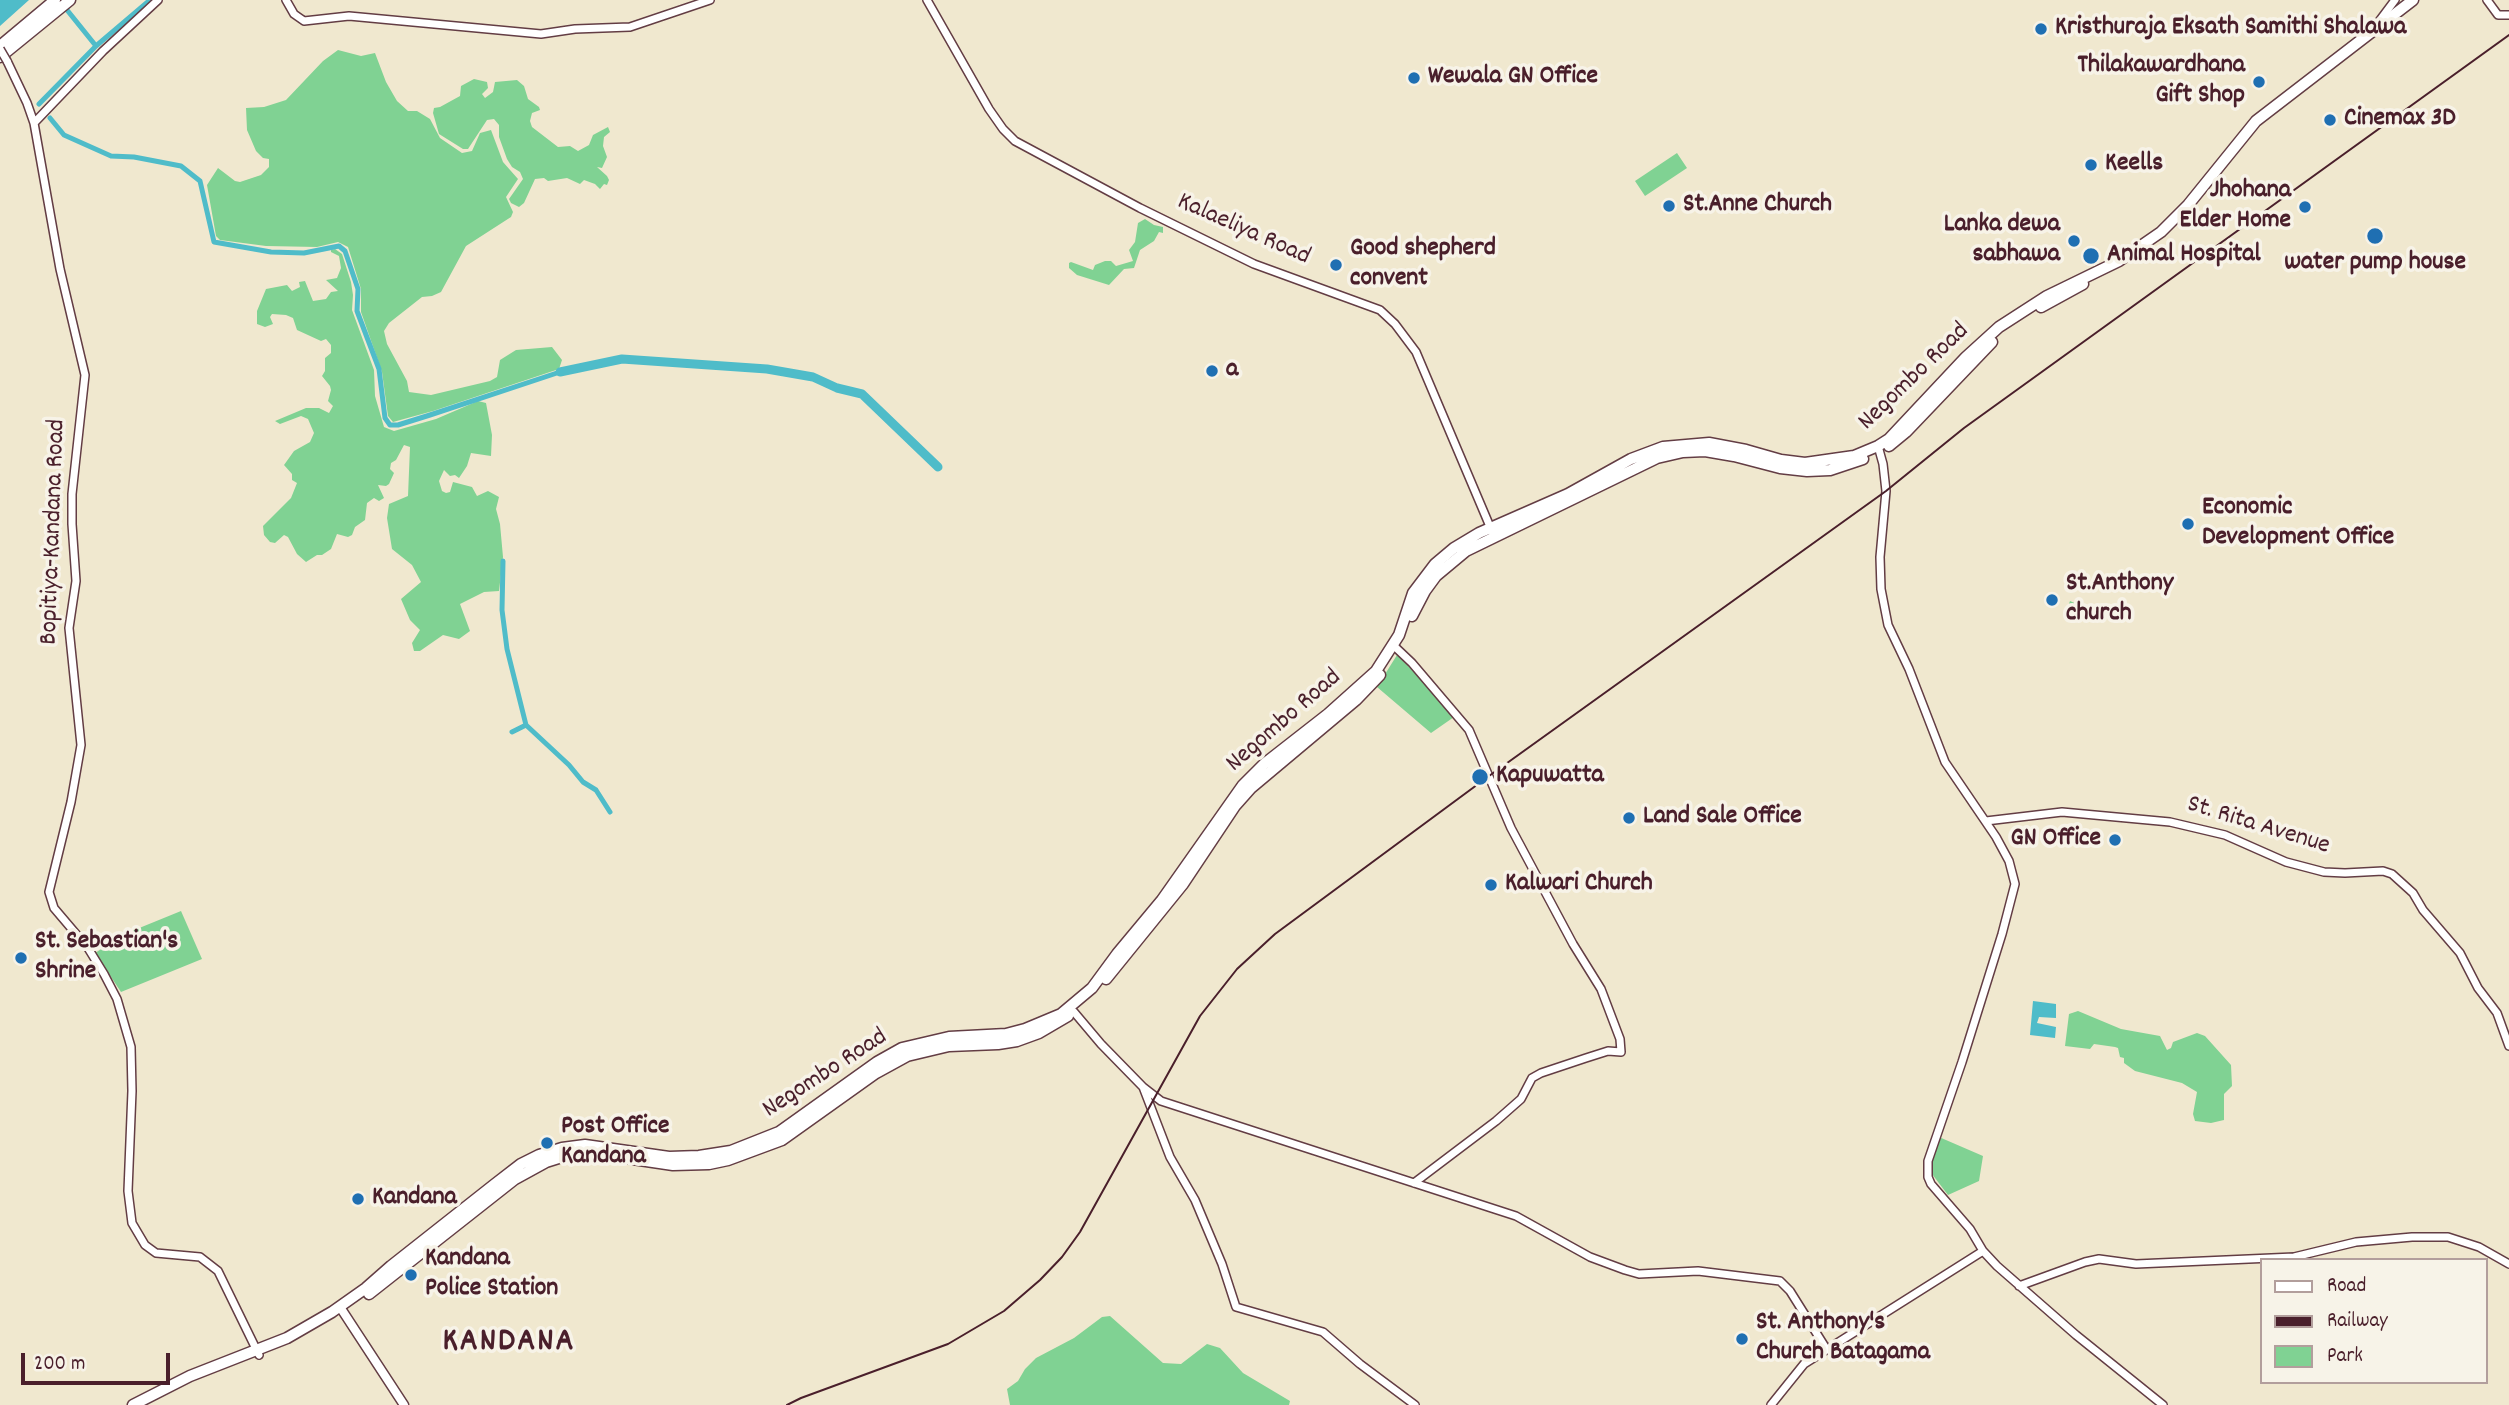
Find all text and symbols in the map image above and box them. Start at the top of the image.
place label: Kristhuraja Eksath Samithi Shalawa [2055,13,2406,45]
marker: Kristhuraja Eksath Samithi Shalawa [2033,21,2049,37]
place label: Thilakawardhana Gift Shop [2078,51,2245,112]
place label: Wewala GN Office [1428,62,1598,94]
marker: Wewala GN Office [1406,70,1422,86]
marker: Thilakawardhana Gift Shop [2251,74,2267,90]
place label: Cinemax 3D [2344,104,2456,136]
marker: Cinemax 3D [2322,112,2338,128]
place label: Keells [2105,149,2163,181]
marker: Keells [2083,157,2099,173]
place label: Jhohana Elder Home [2180,176,2291,238]
street label: Kalaeliya Road [1172,188,1314,274]
place label: St.Anne Church [1683,190,1832,222]
marker: St.Anne Church [1661,198,1677,214]
marker: Jhohana Elder Home [2297,199,2313,215]
place label: Lanka dewa sabhawa [1944,210,2060,272]
marker: water pump house [2365,226,2385,246]
marker: Lanka dewa sabhawa [2066,233,2082,249]
place label: Good shepherd convent [1350,234,1496,296]
place label: Animal Hospital [2107,240,2261,272]
marker: Animal Hospital [2081,246,2101,266]
place label: water pump house [2284,248,2466,280]
marker: Good shepherd convent [1328,257,1344,273]
street label: Negombo Road [1853,317,1977,439]
place label: a [1226,355,1238,387]
marker: a [1204,363,1220,379]
street label: Bopitiya-Kandana Road [35,419,75,645]
place label: Economic Development Office [2202,493,2394,554]
marker: Economic Development Office [2180,516,2196,532]
place label: St.Anthony church [2066,569,2173,630]
marker: St.Anthony church [2044,592,2060,608]
street label: Negombo Road [1221,663,1349,781]
place label: Kapuwatta [1496,761,1604,793]
marker: Kapuwatta [1470,767,1490,787]
street label: St. Rita Avenue [2183,791,2333,863]
place label: Land Sale Office [1643,802,1802,834]
marker: Land Sale Office [1621,810,1637,826]
place label: GN Office [2011,824,2101,856]
marker: GN Office [2107,832,2123,848]
place label: Kalwari Church [1505,869,1653,901]
marker: Kalwari Church [1483,877,1499,893]
place label: St. Sebastian's Shrine [35,927,178,988]
marker: St. Sebastian's Shrine [13,950,29,966]
street label: Negombo Road [758,1023,894,1127]
place label: Post Office Kandana [561,1112,669,1174]
marker: Post Office Kandana [539,1135,555,1151]
place label: Kandana [372,1183,457,1215]
marker: Kandana [350,1191,366,1207]
place label: Kandana Police Station [425,1244,558,1306]
legend [2260,1258,2488,1384]
marker: Kandana Police Station [403,1267,419,1283]
text: Road [2327,1272,2366,1302]
text: Railway [2327,1307,2388,1337]
place label: St. Anthony's Church Batagama [1756,1308,1930,1370]
district label: KANDANA [443,1324,575,1364]
marker: St. Anthony's Church Batagama [1734,1331,1750,1347]
scale bar [24,1338,173,1382]
text: Park [2327,1342,2363,1372]
text: 200 m [34,1350,85,1380]

